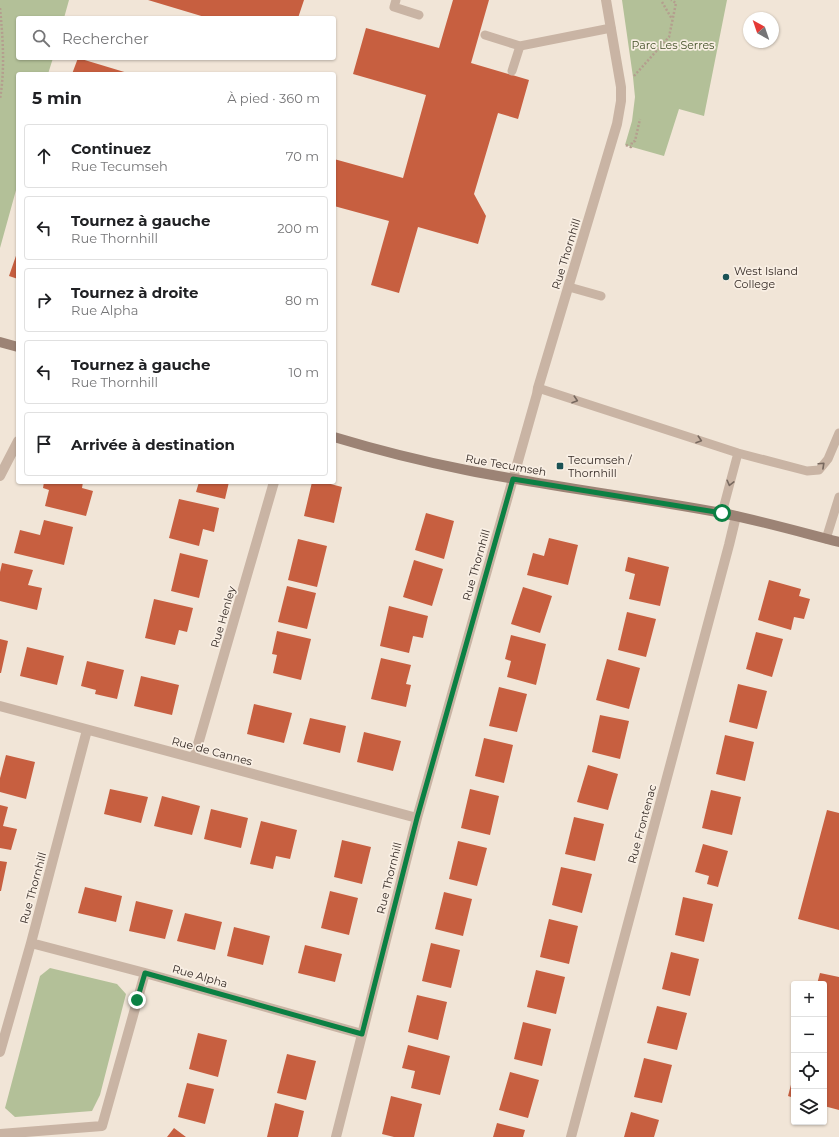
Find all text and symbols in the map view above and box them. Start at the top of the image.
north arrow [743,12,779,48]
search box [16,16,336,60]
icon: search [30,27,52,49]
text: Rechercher [62,29,149,48]
park label: Parc Les Serres [632,38,715,52]
text: 5 min [32,88,82,108]
text: À pied · 360 m [227,90,320,106]
text: Continuez [71,139,151,158]
icon: ahead [33,145,55,167]
text: 70 m [286,148,319,164]
text: Rue Tecumseh [71,158,168,174]
text: Tournez à gauche [71,211,210,230]
icon: left [33,217,55,239]
street label: Rue Thornhill [549,217,583,291]
text: 200 m [277,220,319,236]
text: Rue Thornhill [71,230,158,246]
place label: West Island College [734,264,798,291]
marker: West Island College [721,272,731,282]
text: Tournez à droite [71,283,199,302]
icon: right [33,289,55,311]
text: 80 m [285,292,319,308]
text: Rue Alpha [71,302,138,318]
text: Tournez à gauche [71,355,210,374]
icon: left [33,361,55,383]
text: 10 m [289,364,319,380]
text: Rue Thornhill [71,374,158,390]
one-way arrow [571,395,578,404]
icon: arrive [33,433,55,455]
text: Arrivée à destination [71,435,235,454]
one-way arrow [695,435,702,444]
street label: Rue Tecumseh [464,451,548,479]
place label: Tecumseh / Thornhill [568,453,633,480]
marker: Tecumseh / Thornhill [555,461,565,471]
one-way arrow [817,463,825,470]
one-way arrow [727,480,735,486]
route start [713,504,731,522]
street label: Rue Thornhill [459,528,493,602]
street label: Rue Henley [208,585,238,649]
street label: Rue de Cannes [170,734,254,769]
street label: Rue Frontenac [625,783,659,865]
street label: Rue Thornhill [373,841,405,915]
street label: Rue Thornhill [17,851,49,925]
street label: Rue Alpha [171,961,229,991]
map controls [791,981,827,1125]
button: + [791,981,827,1017]
route end [128,991,146,1009]
button: − [791,1017,827,1053]
button: locate [791,1053,827,1089]
button: layers [791,1089,827,1125]

